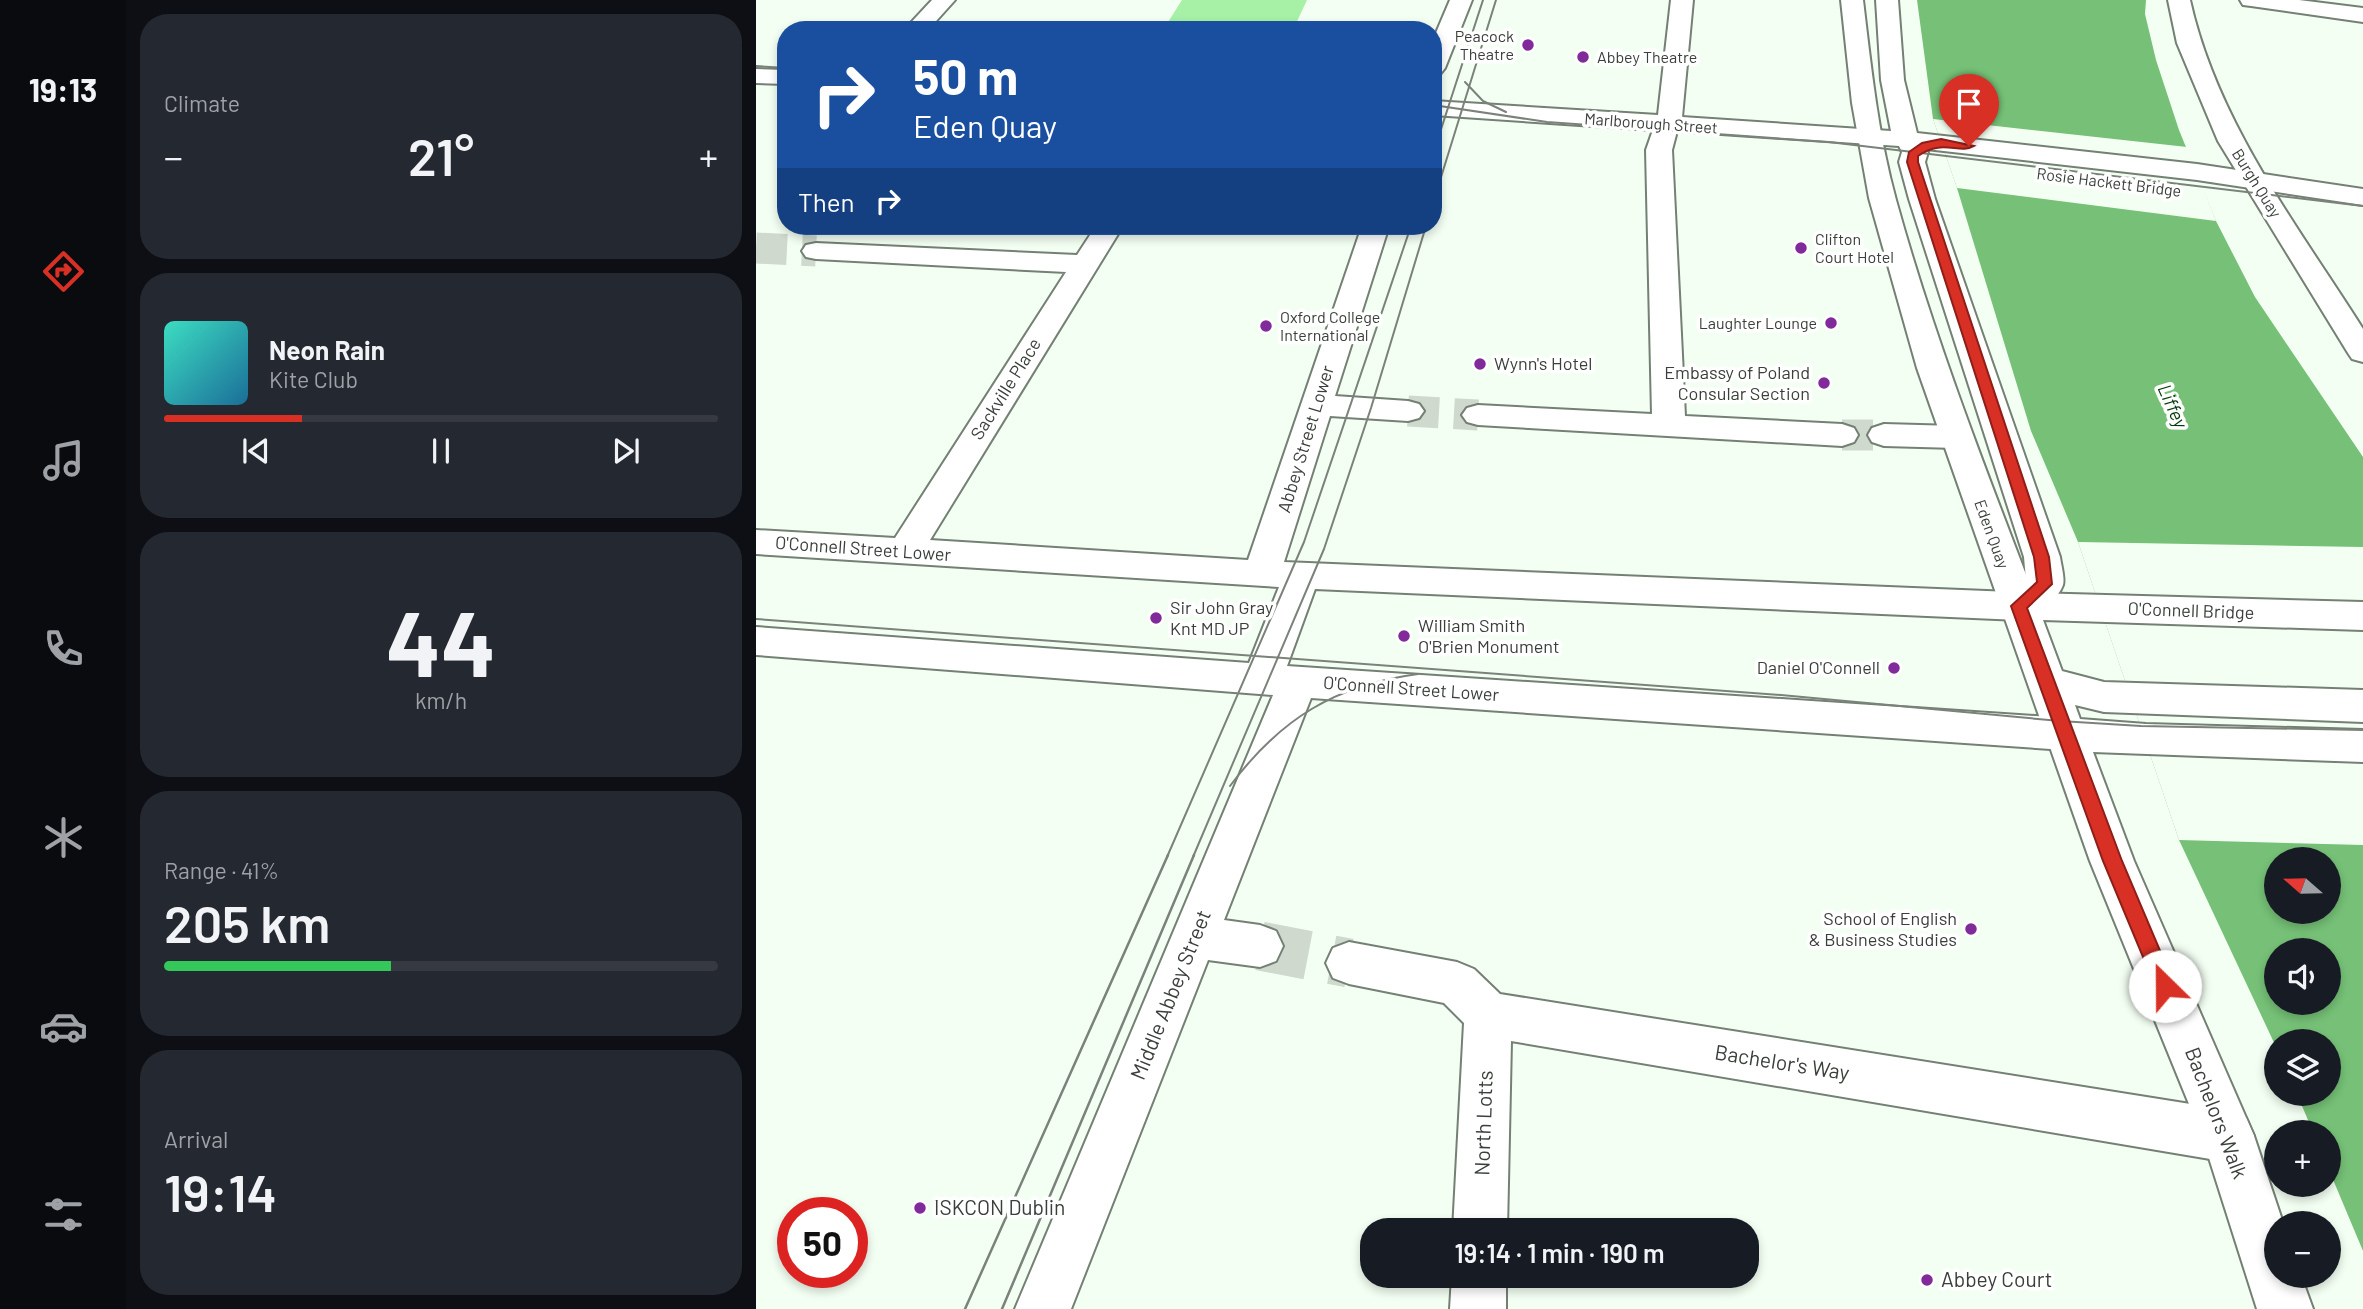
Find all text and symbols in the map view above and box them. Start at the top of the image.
place label: Peacock Theatre [1455,26,1514,63]
marker: Peacock Theatre [1520,37,1536,53]
text: 50 m [913,46,1018,105]
place label: Abbey Theatre [1597,47,1697,66]
icon: right [798,49,889,140]
marker: Abbey Theatre [1575,49,1591,65]
text: 19:13 [29,70,97,108]
pin [1939,74,1999,146]
icon: arrive [1950,85,1988,123]
text: Climate [164,89,240,117]
text: Eden Quay [913,106,1057,144]
street label: Marlborough Street [1584,108,1718,137]
text: 21° [408,124,474,186]
text: − [164,133,183,179]
text: + [699,133,718,179]
street label: Burgh Quay [2229,145,2286,221]
street label: Rosie Hackett Bridge [2036,163,2183,200]
icon: right [869,182,907,220]
text: Then [798,186,855,217]
place label: Clifton Court Hotel [1815,229,1894,266]
marker: Clifton Court Hotel [1793,240,1809,256]
icon: directions [39,247,88,296]
place label: Oxford College International [1280,307,1380,344]
place label: Laughter Lounge [1699,313,1817,332]
marker: Laughter Lounge [1823,315,1839,331]
marker: Oxford College International [1258,318,1274,334]
text: Neon Rain [269,334,385,365]
street label: Sackville Place [965,334,1045,443]
place label: Wynn's Hotel [1494,352,1592,374]
marker: Wynn's Hotel [1472,356,1488,372]
place label: Embassy of Poland Consular Section [1664,361,1810,404]
street label: Abbey Street Lower [1272,362,1338,515]
text: Kite Club [269,365,358,393]
marker: Embassy of Poland Consular Section [1816,375,1832,391]
water label: Liffey [2154,380,2193,432]
icon: previous [237,432,275,470]
icon: pause [422,432,460,470]
icon: next [607,432,645,470]
icon: music [39,436,88,485]
street label: Eden Quay [1971,497,2014,571]
street label: O'Connell Street Lower [774,531,952,565]
text: 44 [386,586,496,695]
place label: Sir John Gray Knt MD JP [1170,596,1273,639]
street label: O'Connell Bridge [2127,597,2255,623]
marker: Sir John Gray Knt MD JP [1148,610,1164,626]
place label: William Smith O'Brien Monument [1418,614,1560,657]
icon: phone [39,624,88,673]
marker: William Smith O'Brien Monument [1396,628,1412,644]
place label: Daniel O'Connell [1757,656,1880,678]
marker: Daniel O'Connell [1886,660,1902,676]
street label: O'Connell Street Lower [1322,671,1500,705]
text: km/h [415,686,467,714]
icon: climate [39,813,88,862]
north arrow [2264,847,2342,924]
map controls [2264,847,2341,1288]
text: Range · 41% [164,856,279,884]
text: 205 km [164,891,330,953]
street label: Middle Abbey Street [1124,906,1215,1083]
place label: School of English & Business Studies [1809,907,1957,950]
marker: School of English & Business Studies [1963,921,1979,937]
button: sound [2264,938,2341,1015]
position arrow [2128,949,2202,1023]
icon: car [39,1002,88,1051]
button: layers [2264,1029,2341,1106]
street label: Bachelor's Way [1713,1039,1852,1085]
street label: Bachelors Walk [2181,1043,2254,1182]
street label: North Lotts [1468,1070,1497,1176]
button: + [2264,1120,2341,1197]
text: Arrival [164,1125,228,1153]
text: 19:14 [164,1160,277,1222]
icon: filters [39,1190,88,1239]
place label: ISKCON Dublin [934,1194,1065,1219]
speed limit sign: 50 [777,1197,868,1288]
marker: ISKCON Dublin [912,1200,928,1216]
button: − [2264,1211,2341,1288]
text: 19:14 · 1 min · 190 m [1454,1237,1665,1268]
place label: Abbey Court [1941,1266,2052,1291]
marker: Abbey Court [1919,1272,1935,1288]

